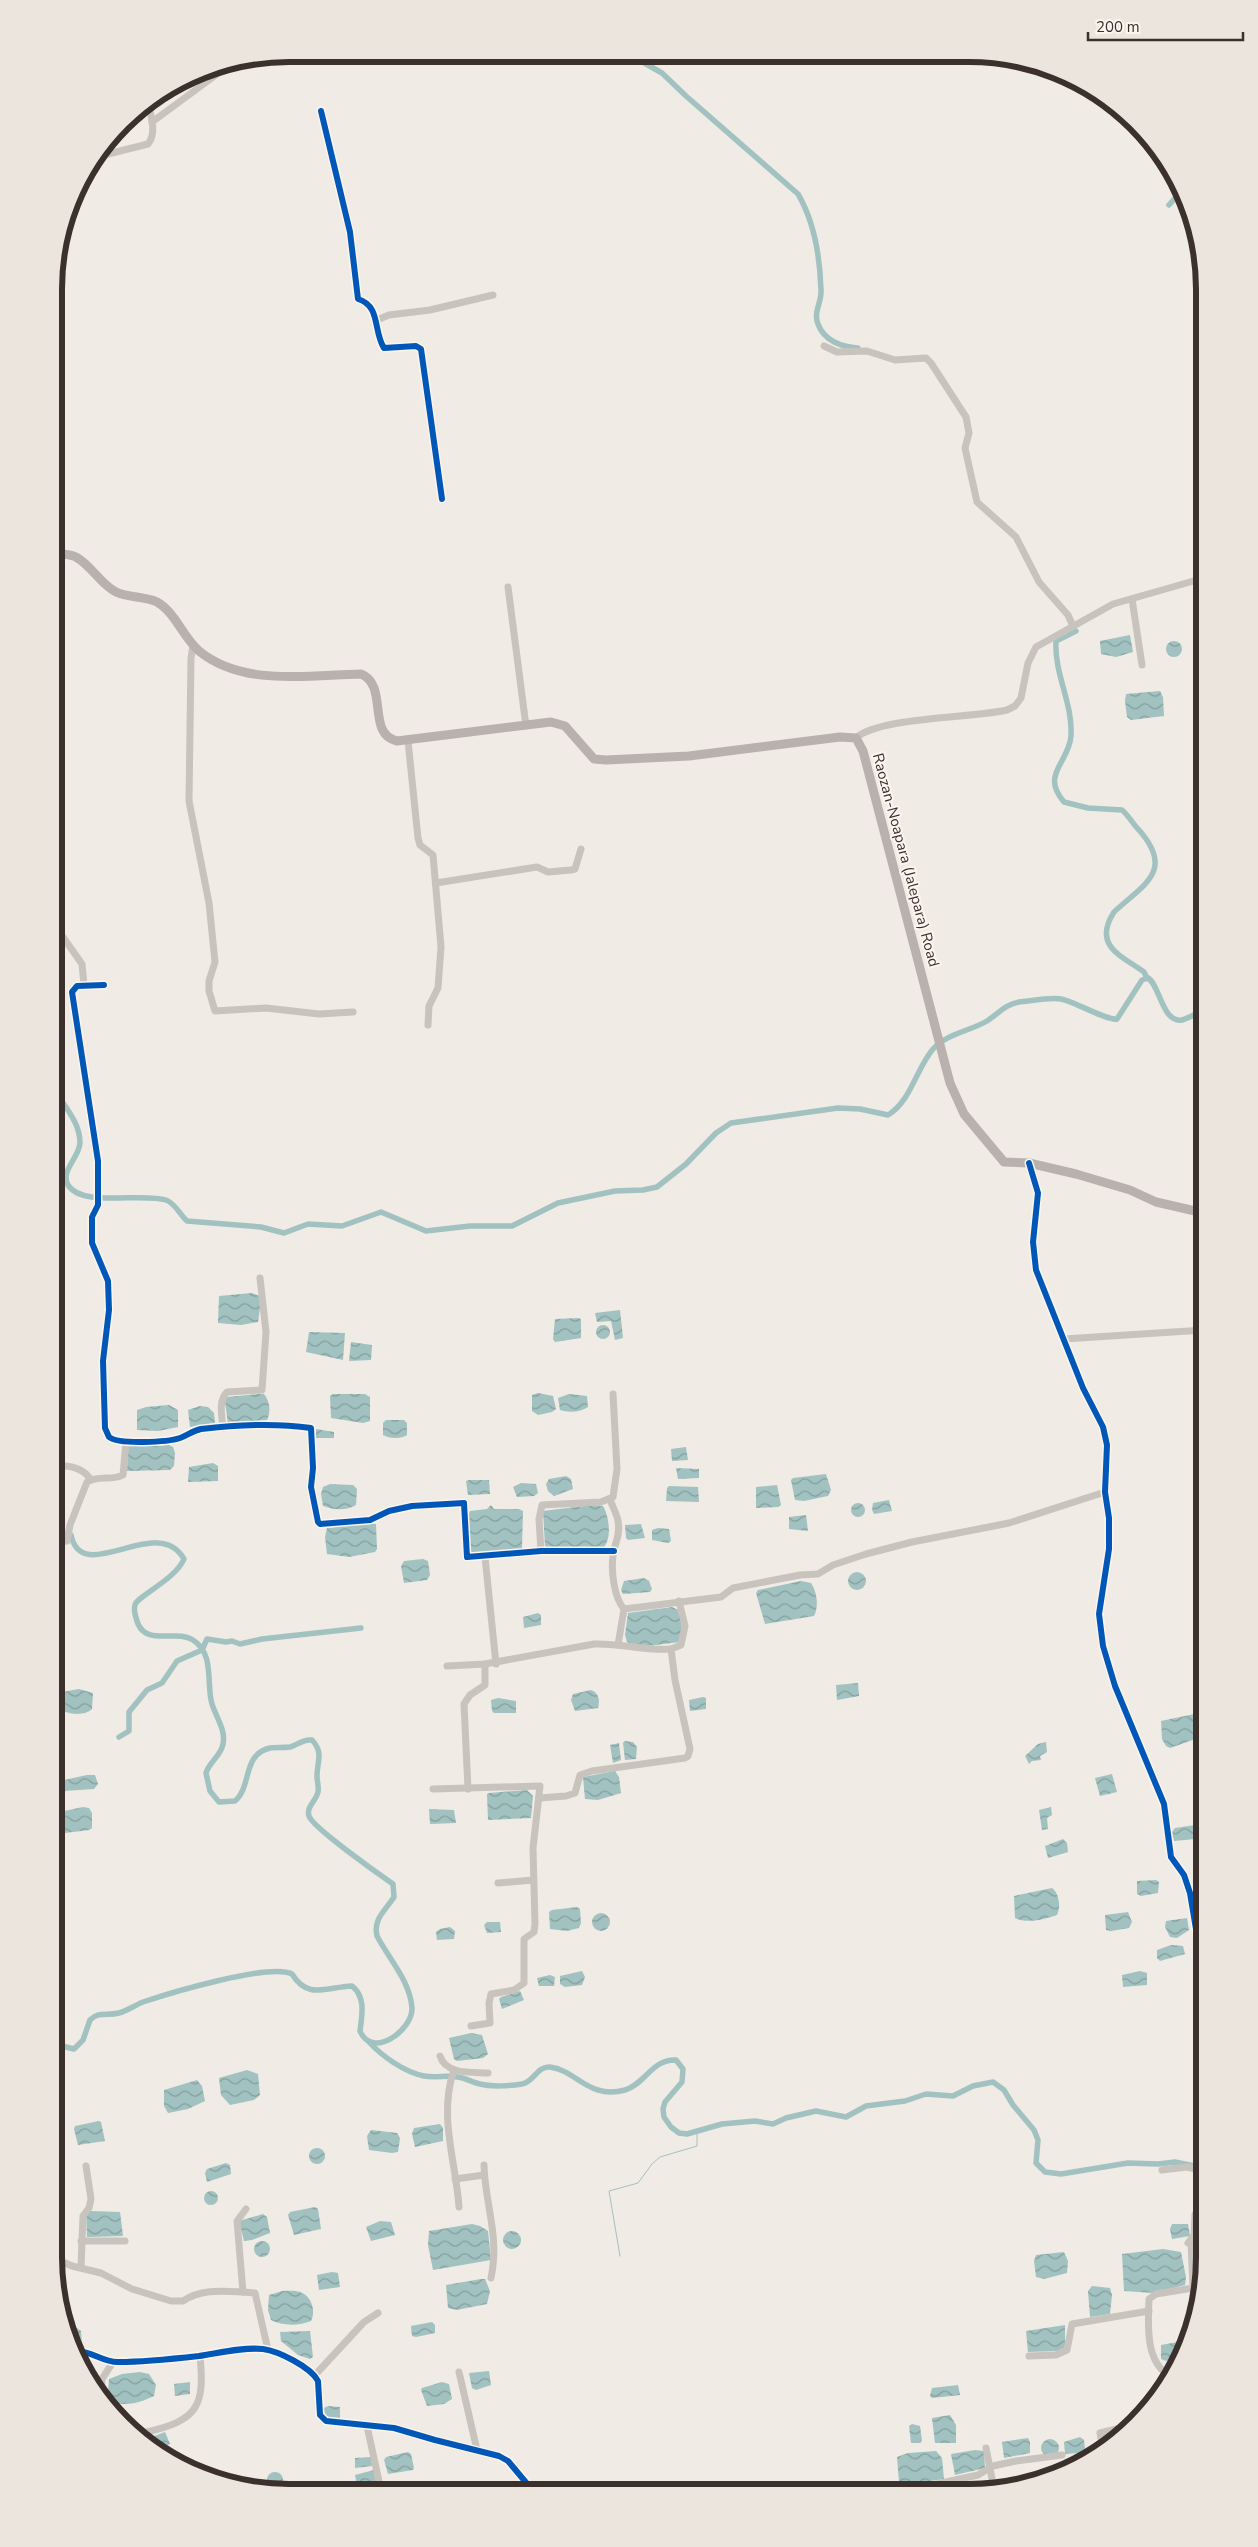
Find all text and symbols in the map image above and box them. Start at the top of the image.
scale bar [1088,10,1243,42]
text: 200 m [1096,17,1140,37]
street label: Raozan-Noapara (Jalepara) Road [868,751,944,969]

